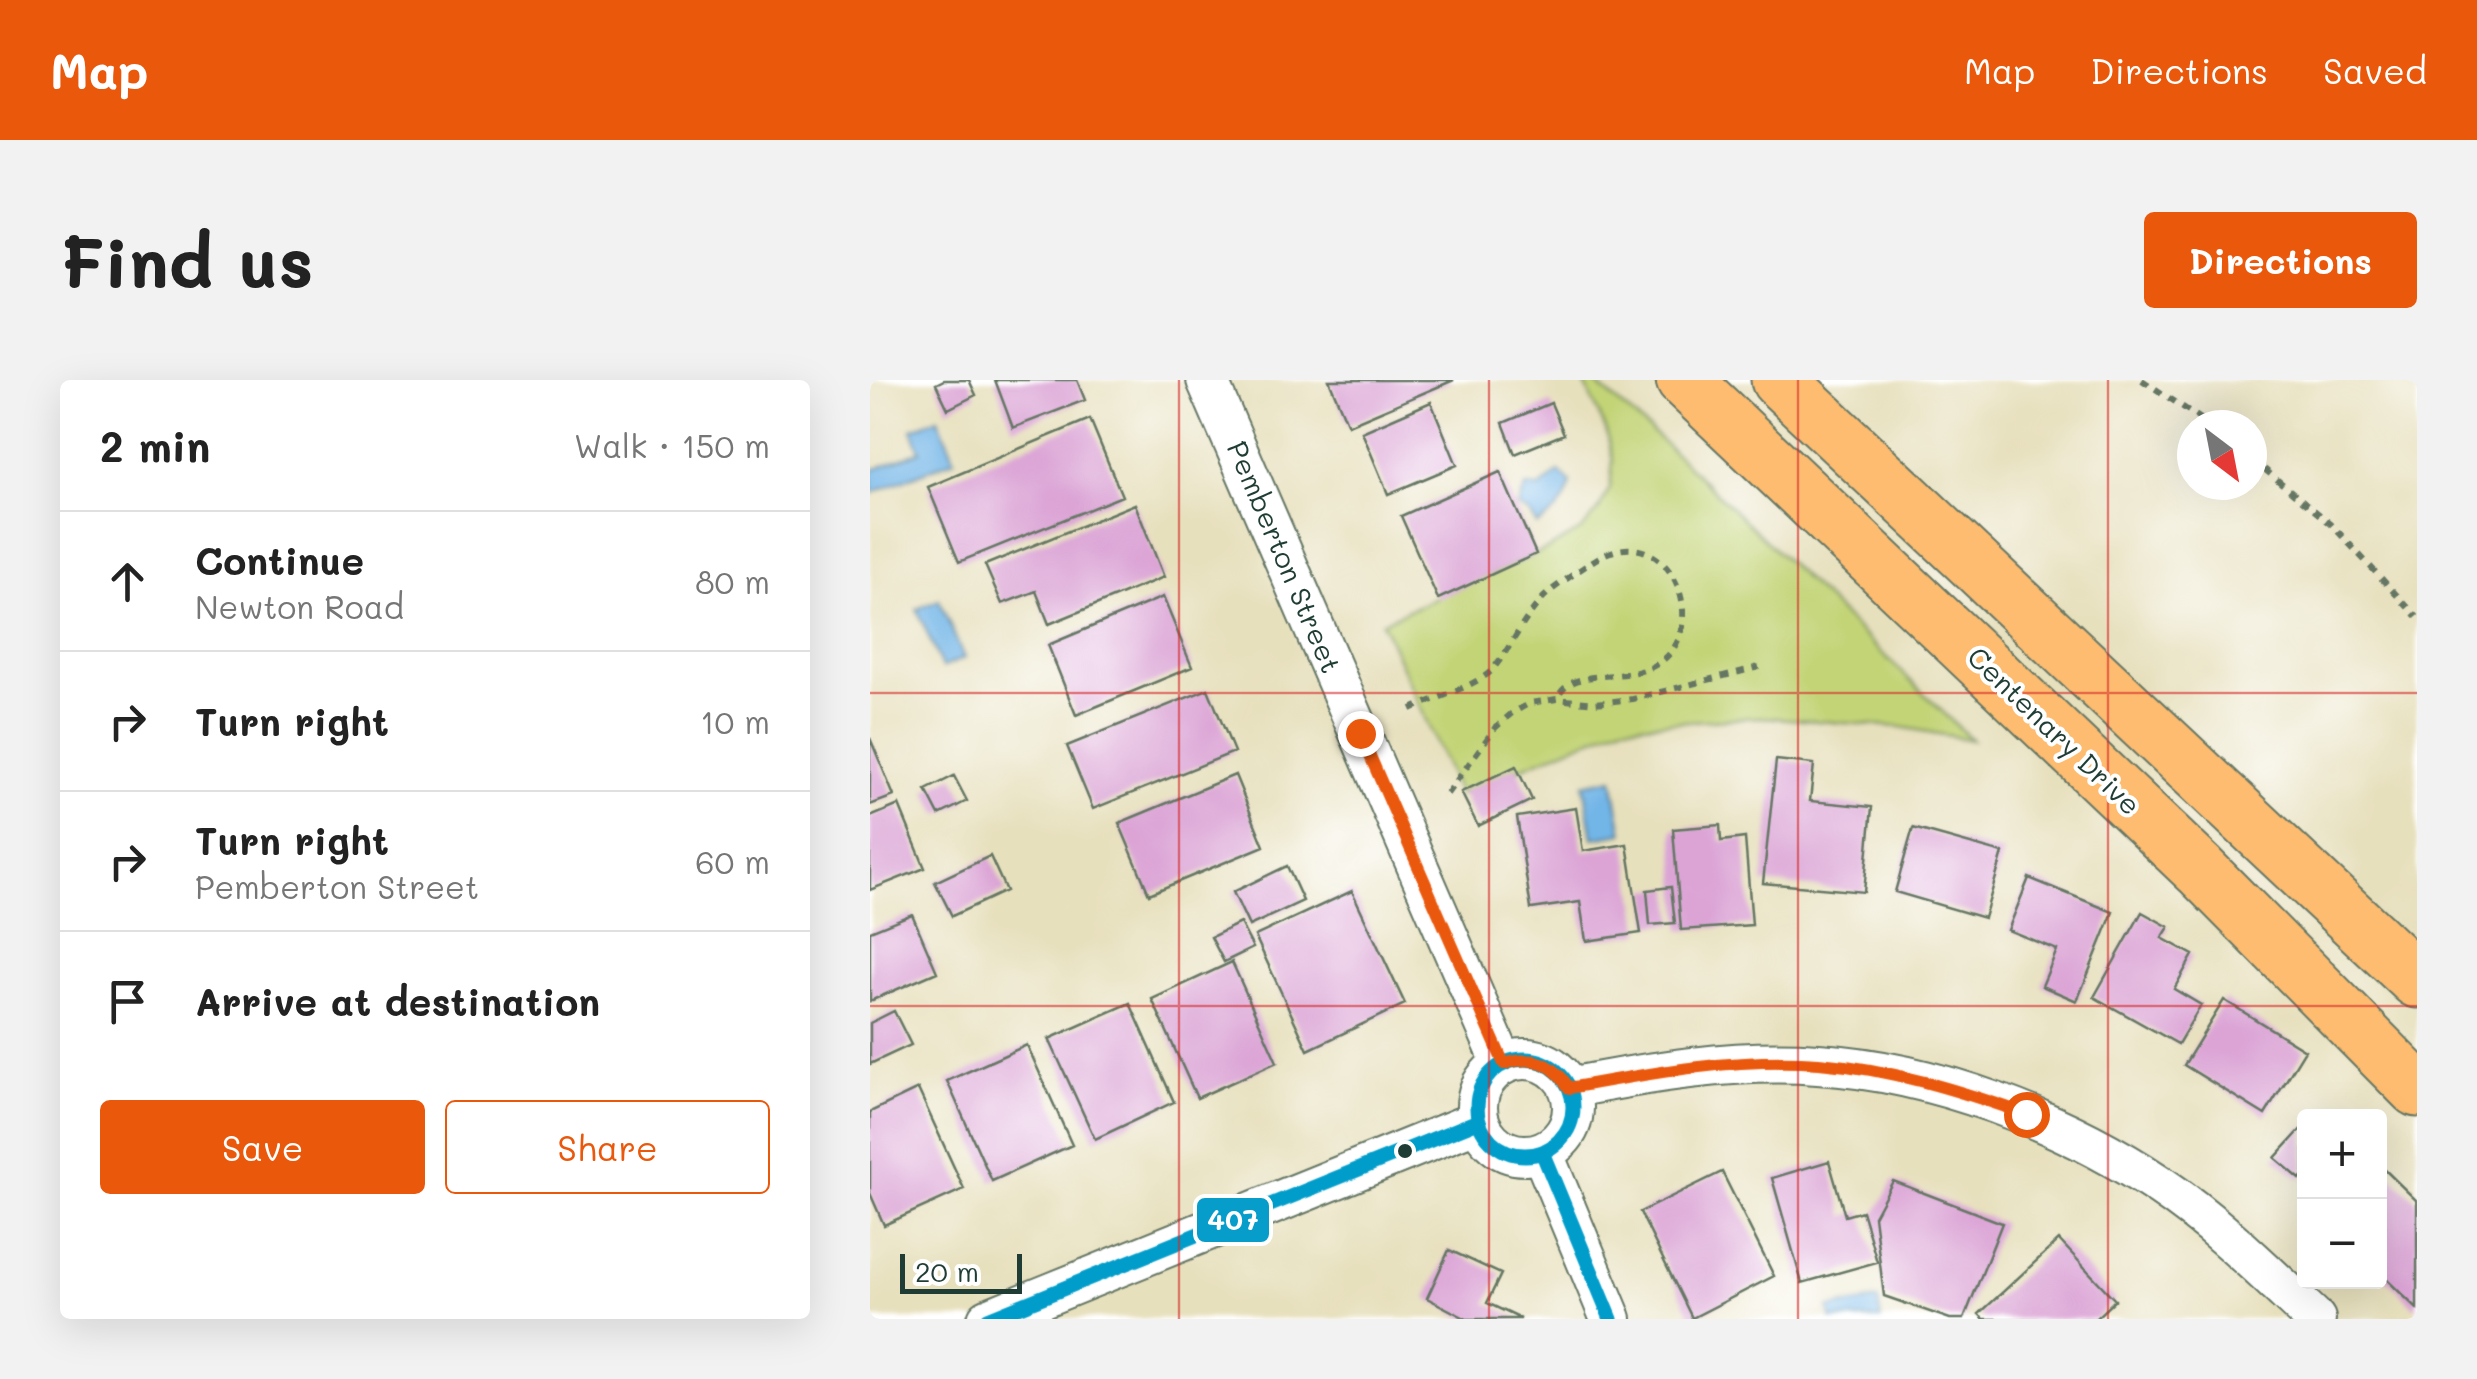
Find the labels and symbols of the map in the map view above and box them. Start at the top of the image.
north arrow [2177,410,2267,500]
street label: Pemberton Street [1220,435,1350,678]
street label: Centenary Drive [1961,638,2149,822]
route end [1338,711,1384,757]
route start [2004,1092,2050,1138]
unlabelled marker [1395,1141,1415,1161]
line badge: 407 [1195,1196,1271,1244]
text: 407 [1207,1201,1259,1237]
scale bar [900,1249,1022,1294]

